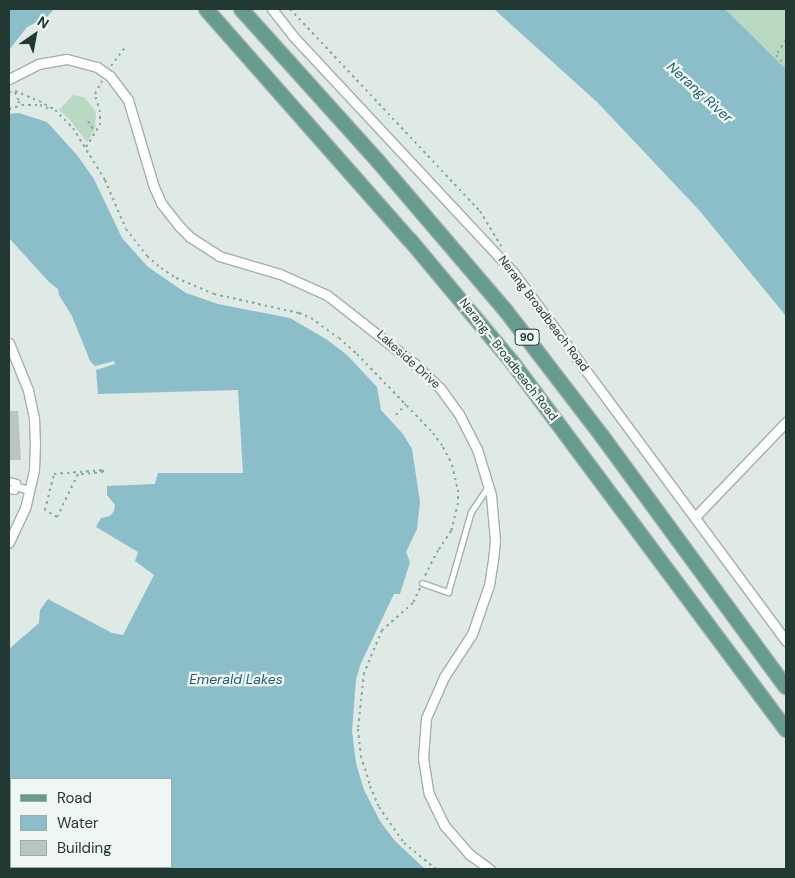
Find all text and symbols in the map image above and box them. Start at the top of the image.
north arrow [10,10,60,60]
text: N [34,12,52,33]
water label: Nerang River [664,58,736,126]
street label: Nerang Broadbeach Road [495,253,591,375]
street label: Nerang - Broadbeach Road [456,296,560,424]
street label: Lakeside Drive [373,328,443,392]
road number: 90 [514,328,540,346]
water label: Emerald Lakes [189,671,283,687]
legend [10,778,172,868]
text: Road [57,788,92,808]
text: Water [57,813,98,833]
text: Building [57,838,112,858]

